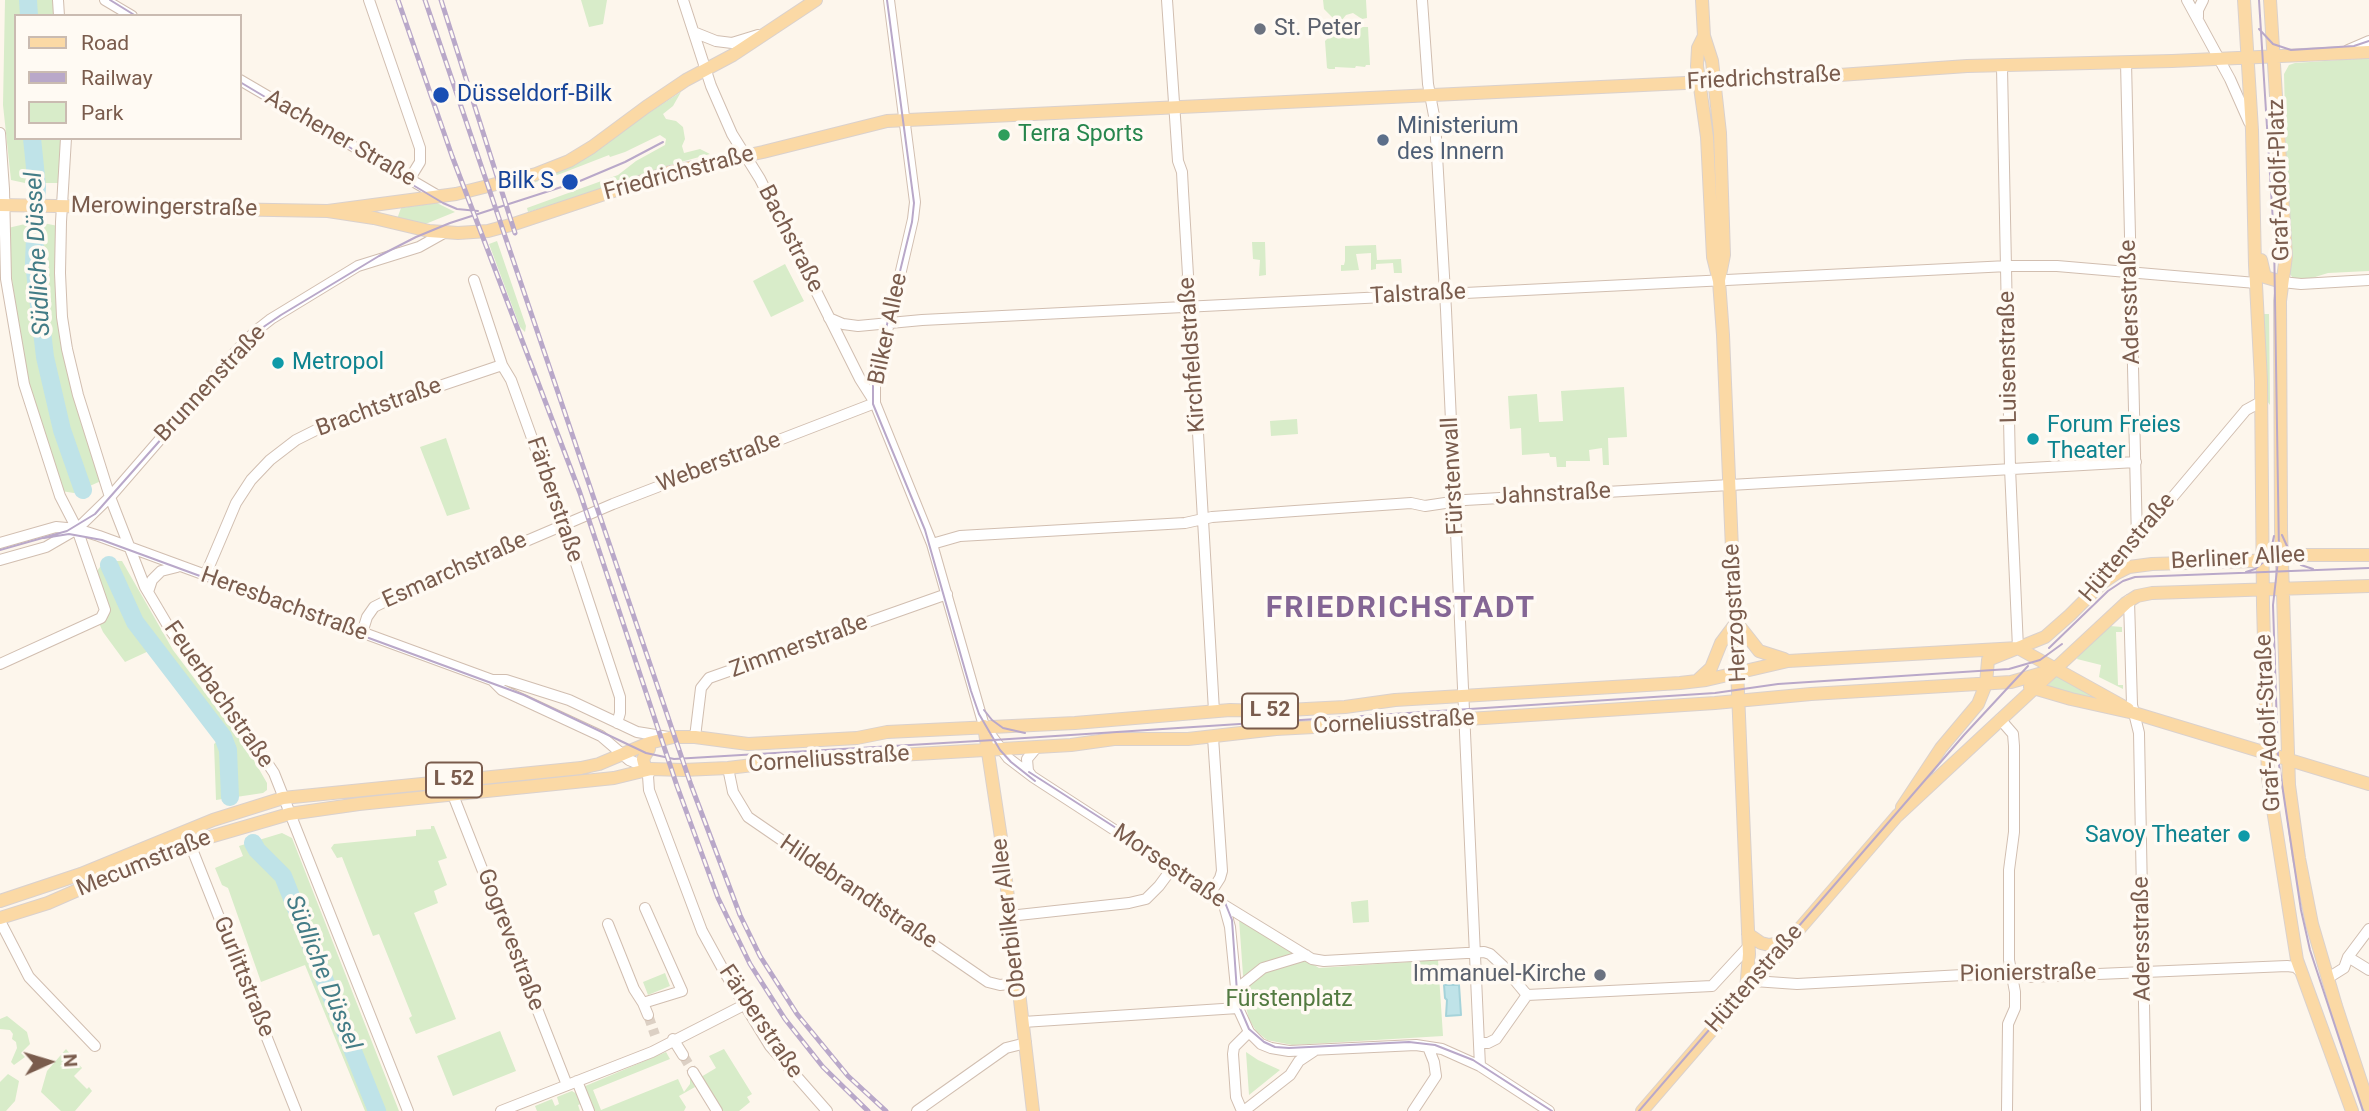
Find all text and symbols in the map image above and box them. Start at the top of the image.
legend [14,14,242,140]
place label: St. Peter [1274,15,1361,43]
marker: St. Peter [1252,21,1268,37]
text: Road [81,31,129,55]
street label: Friedrichstraße [1686,61,1842,97]
text: Railway [81,66,153,90]
place label: Düsseldorf-Bilk [457,81,612,109]
street label: Aachener Straße [260,85,420,193]
marker: Düsseldorf-Bilk [431,85,451,105]
street label: Graf-Adolf-Platz [2263,98,2297,262]
text: Park [81,101,123,125]
place label: Ministerium des Innern [1397,113,1519,167]
place label: Terra Sports [1018,121,1144,149]
marker: Terra Sports [996,127,1012,143]
marker: Ministerium des Innern [1375,132,1391,148]
street label: Friedrichstraße [601,141,757,207]
place label: Bilk S [497,168,554,196]
water label: Südliche Düssel [20,171,58,337]
marker: Bilk S [560,172,580,192]
street label: Bachstraße [751,181,829,297]
street label: Merowingerstraße [70,193,258,223]
street label: Adersstraße [2115,239,2147,365]
street label: Bilker Allee [864,271,914,387]
street label: Kirchfeldstraße [1174,276,1212,434]
street label: Talstraße [1370,279,1466,311]
street label: Luisenstraße [1994,291,2024,423]
street label: Brunnenstraße [150,320,272,448]
place label: Metropol [292,349,384,377]
marker: Metropol [270,355,286,371]
street label: Brachtstraße [312,373,446,443]
place label: Forum Freies Theater [2047,412,2181,466]
street label: Fürstenwall [1437,416,1471,536]
street label: Weberstraße [653,427,785,499]
marker: Forum Freies Theater [2025,431,2041,447]
street label: Färberstraße [520,434,588,566]
street label: Jahnstraße [1495,478,1611,512]
street label: Hüttenstraße [2074,488,2182,608]
street label: Esmarchstraße [379,527,531,615]
street label: Berliner Allee [2170,542,2306,576]
street label: Herzogstraße [1719,543,1753,683]
street label: Heresbachstraße [197,562,371,648]
district label: FRIEDRICHSTADT [1268,591,1534,627]
street label: Zimmerstraße [726,609,872,685]
street label: Feuerbachstraße [157,616,279,774]
street label: Graf-Adolf-Straße [2251,633,2287,813]
road number: L 52 [1242,694,1298,728]
street label: Corneliusstraße [1313,705,1475,741]
street label: Corneliusstraße [747,741,911,779]
road number: L 52 [426,762,482,798]
street label: Morsestraße [1107,819,1231,915]
place label: Savoy Theater [2085,822,2230,850]
street label: Mecumstraße [73,825,215,903]
marker: Savoy Theater [2236,828,2252,844]
street label: Hildebrandtstraße [774,830,942,956]
street label: Oberbilker Allee [987,837,1033,999]
street label: Gogrevestraße [470,865,550,1015]
street label: Adersstraße [2128,876,2158,1002]
water label: Südliche Düssel [278,891,366,1055]
street label: Gurlittstraße [206,913,280,1041]
street label: Hüttenstraße [1701,919,1809,1039]
street label: Pionierstraße [1959,959,2097,989]
street label: Färberstraße [712,960,808,1084]
place label: Immanuel-Kirche [1413,961,1586,989]
marker: Immanuel-Kirche [1592,967,1608,983]
park label: Fürstenplatz [1225,986,1353,1014]
north arrow [14,1027,84,1097]
text: N [59,1053,82,1068]

